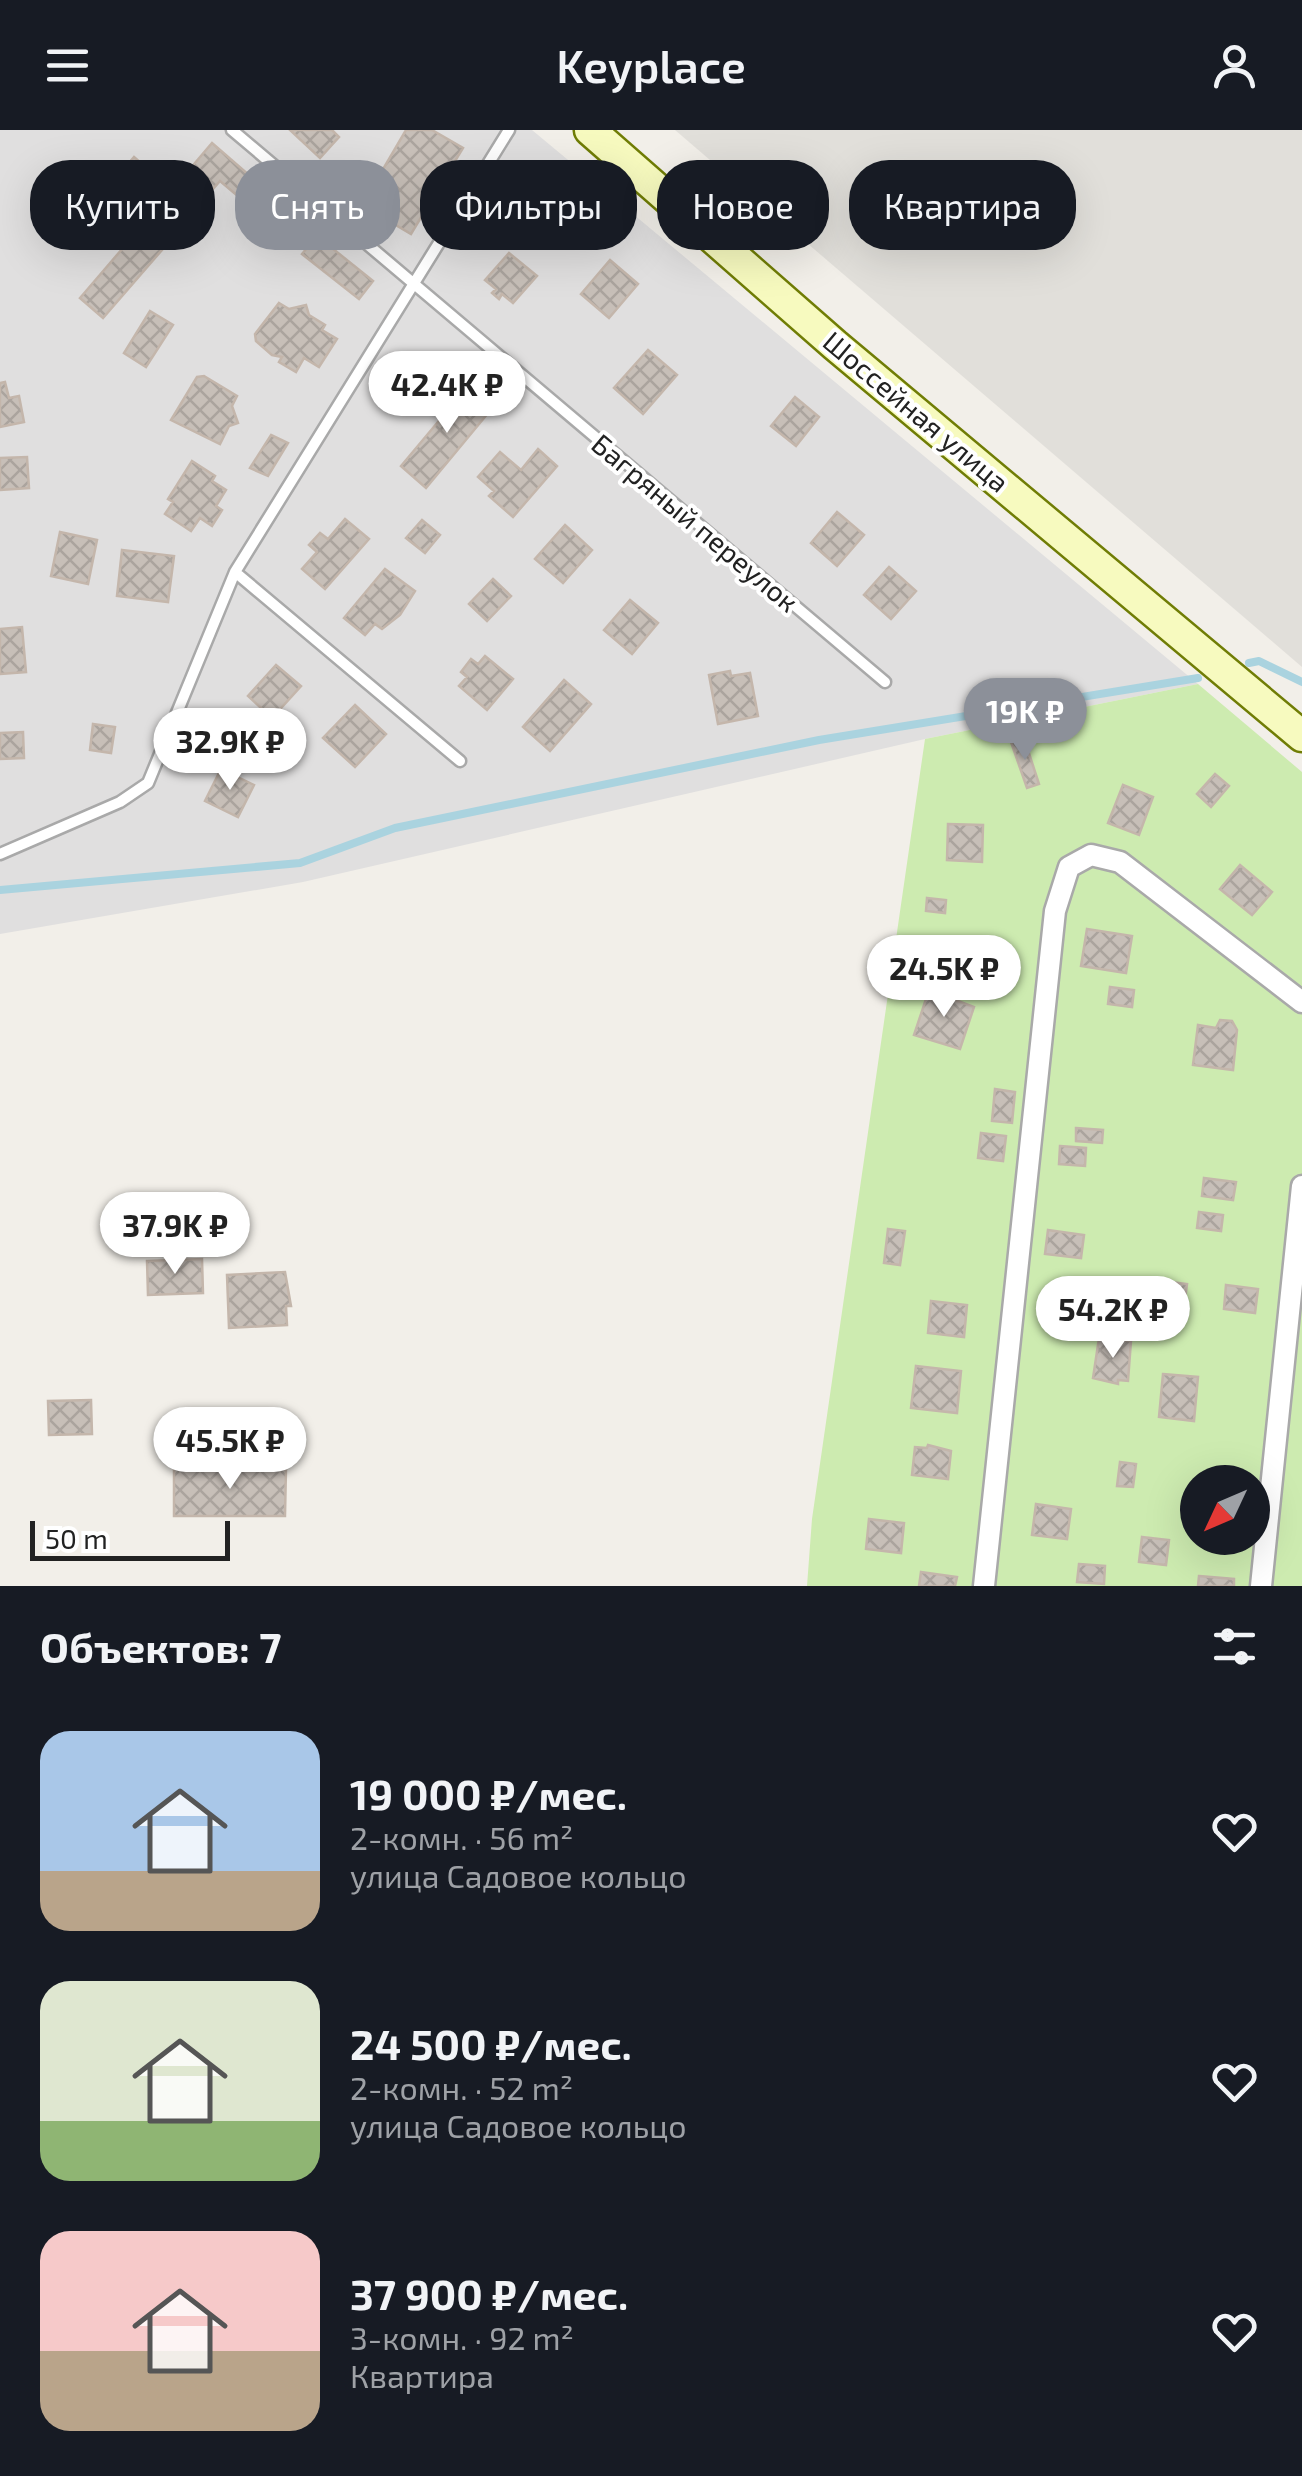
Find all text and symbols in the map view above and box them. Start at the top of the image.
icon: menu [40,38,95,93]
text: Keyplace [556,38,746,92]
icon: person [1207,38,1262,93]
chip: Купить [30,160,215,250]
chip: Снять [235,160,400,250]
chip: Фильтры [420,160,637,250]
chip: Новое [657,160,829,250]
chip: Квартира [849,160,1076,250]
street label: Шоссейная улица [817,324,1016,499]
pin: 42.4K ₽ [355,351,539,436]
text: 42.4K ₽ [391,364,503,402]
street label: Багряный переулок [585,426,806,619]
pin: 19K ₽ [955,678,1095,763]
text: 19K ₽ [986,691,1064,729]
pin: 32.9K ₽ [138,708,322,793]
text: 32.9K ₽ [175,721,285,759]
pin: 24.5K ₽ [852,935,1036,1020]
text: 24.5K ₽ [889,948,999,986]
pin: 37.9K ₽ [83,1192,267,1277]
text: 37.9K ₽ [122,1205,228,1243]
pin: 54.2K ₽ [1021,1276,1205,1361]
text: 54.2K ₽ [1058,1289,1168,1327]
pin: 45.5K ₽ [138,1407,322,1492]
text: 45.5K ₽ [175,1420,285,1458]
north arrow [1180,1465,1270,1555]
map controls [1180,1465,1270,1555]
scale bar [30,1516,230,1560]
text: 50 m [45,1521,108,1555]
icon: filters [1207,1619,1262,1674]
text: Объектов: 7 [40,1621,281,1671]
text: 19 000 ₽/мес. [350,1768,627,1818]
icon: home [120,1771,240,1891]
icon: heart [1207,1804,1262,1859]
text: 2-комн. · 56 m² [350,1818,573,1856]
text: улица Садовое кольцо [350,1856,686,1894]
text: 24 500 ₽/мес. [350,2018,632,2068]
icon: home [120,2021,240,2141]
icon: heart [1207,2054,1262,2109]
text: 2-комн. · 52 m² [350,2068,573,2106]
text: улица Садовое кольцо [350,2106,686,2144]
text: 37 900 ₽/мес. [350,2268,628,2318]
icon: home [120,2271,240,2391]
icon: heart [1207,2304,1262,2359]
text: 3-комн. · 92 m² [350,2318,574,2356]
text: Квартира [350,2356,494,2394]

